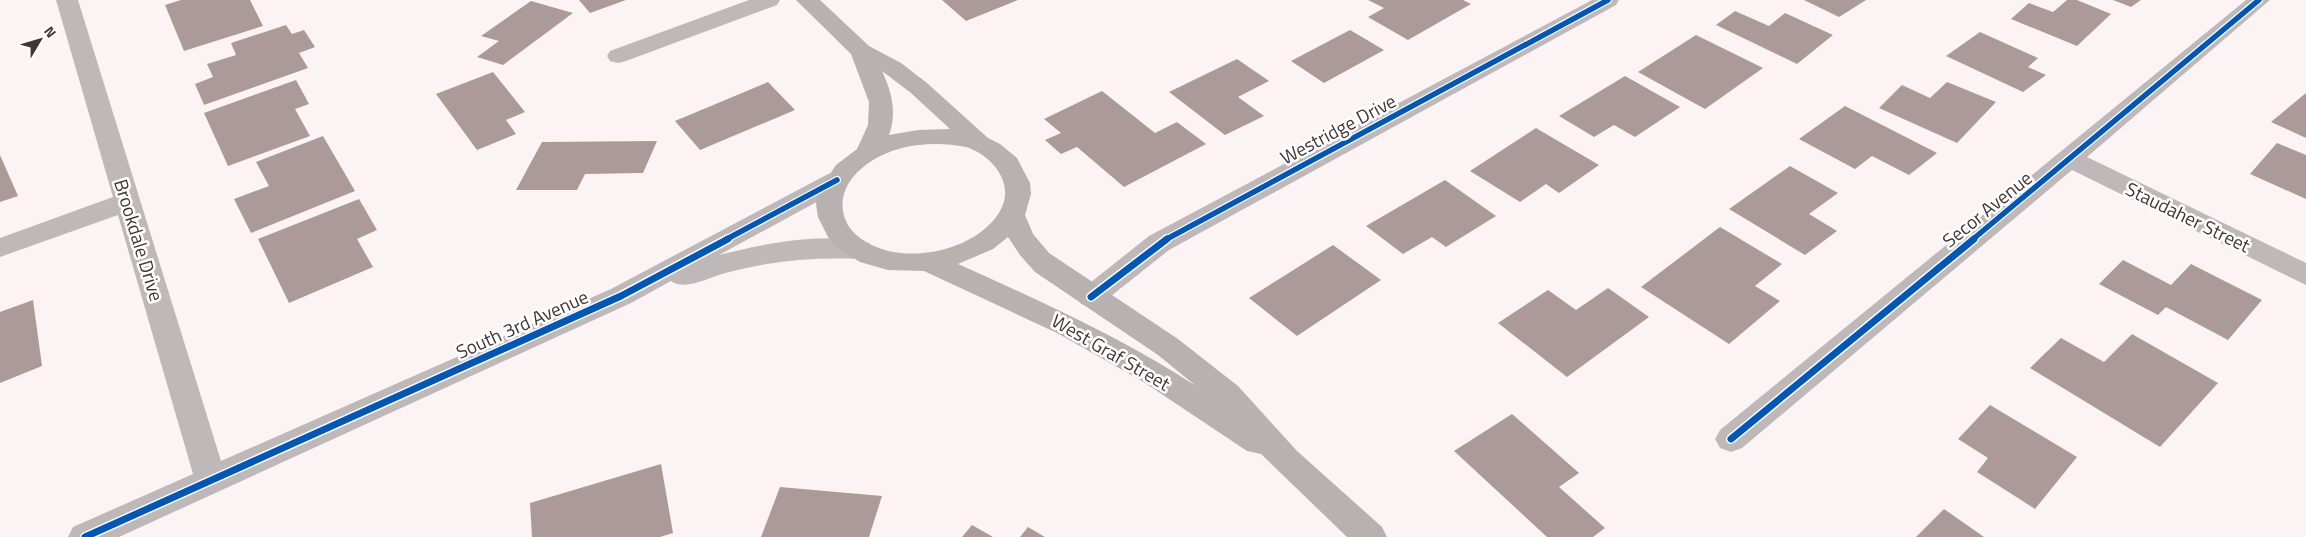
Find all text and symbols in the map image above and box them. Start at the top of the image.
north arrow [15,15,65,65]
text: N [39,21,62,42]
street label: Westridge Drive [1275,86,1401,171]
street label: Secor Avenue [1935,163,2038,254]
street label: Staudaher Street [2121,174,2256,259]
street label: Brookdale Drive [107,175,172,304]
street label: South 3rd Avenue [451,281,593,366]
street label: West Graf Street [1046,306,1176,398]

